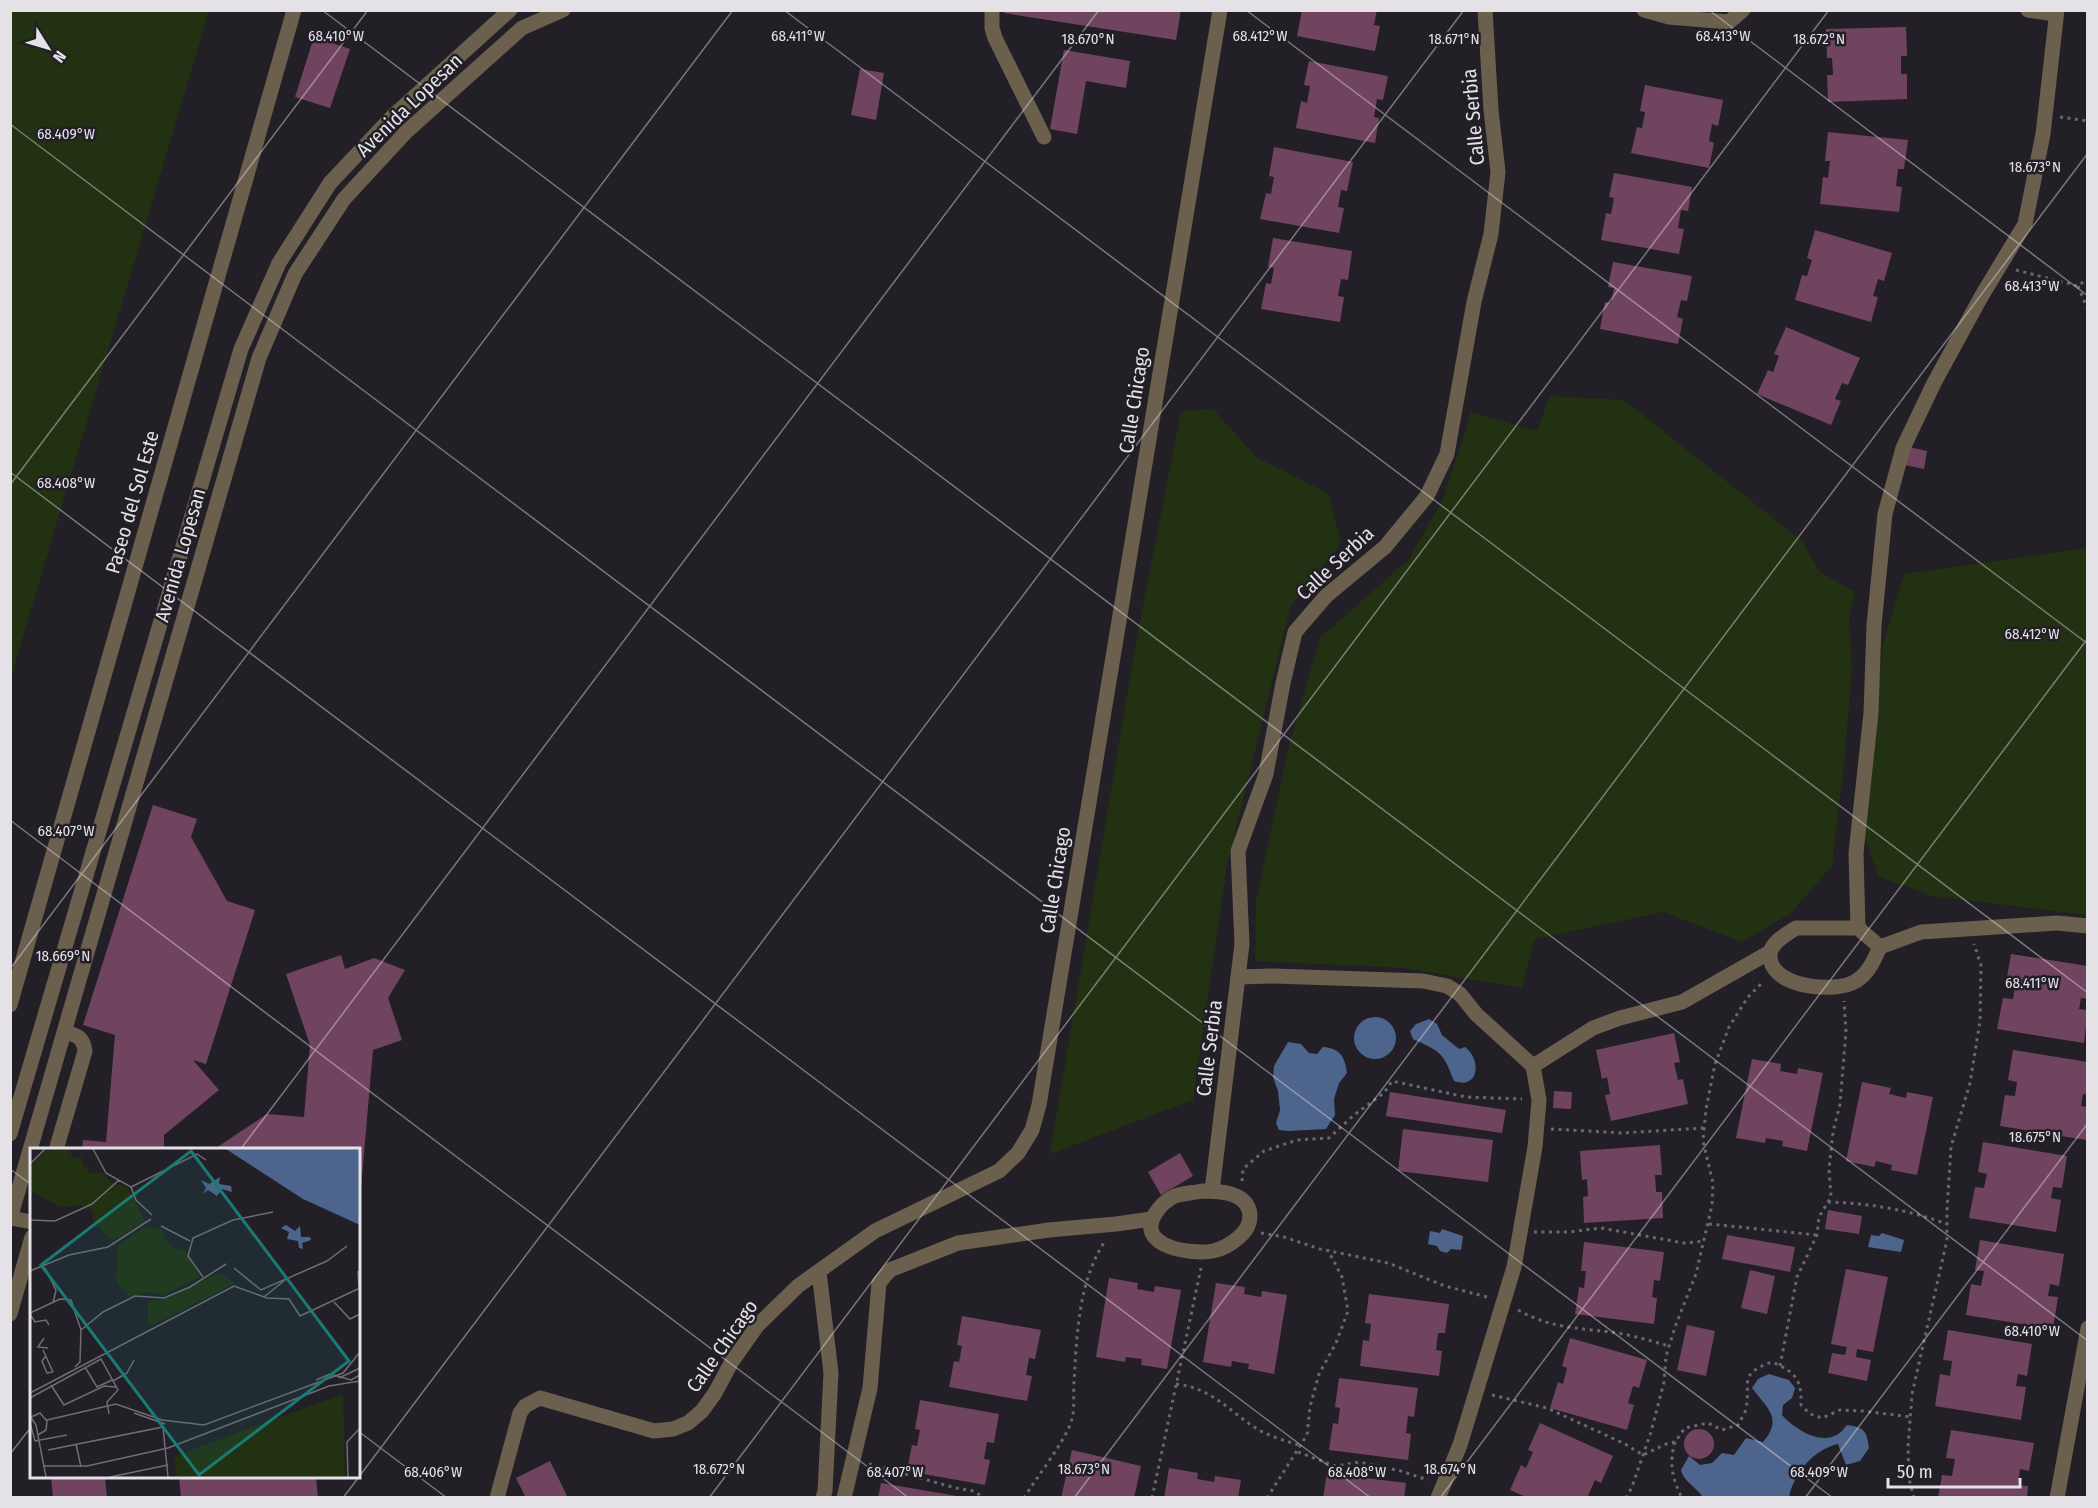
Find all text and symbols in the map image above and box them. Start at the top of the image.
north arrow [18,18,78,78]
text: 68.410°W [308,27,364,45]
text: 68.411°W [771,27,825,45]
text: 68.412°W [1233,27,1287,45]
text: 68.413°W [1696,27,1750,45]
text: 18.670°N [1061,30,1115,48]
text: 18.671°N [1428,30,1480,48]
text: 18.672°N [1793,30,1845,48]
text: N [49,47,70,66]
street label: Avenida Lopesan [351,48,467,162]
street label: Calle Serbia [1457,68,1489,166]
text: 68.409°W [37,125,95,143]
text: 18.673°N [2009,158,2061,176]
text: 68.413°W [2005,277,2059,295]
street label: Calle Chicago [1114,345,1154,455]
street label: Paseo del Sol Este [100,428,164,576]
text: 68.408°W [37,474,95,492]
street label: Avenida Lopesan [149,485,211,625]
street label: Calle Serbia [1291,521,1379,605]
text: 68.412°W [2005,625,2059,643]
text: 68.407°W [38,822,94,840]
street label: Calle Chicago [1035,825,1075,935]
text: 18.669°N [36,947,90,965]
text: 68.411°W [2005,974,2059,992]
street label: Calle Serbia [1191,998,1227,1098]
text: 18.675°N [2009,1128,2061,1146]
inset map [30,1148,360,1478]
street label: Calle Chicago [681,1295,763,1397]
text: 68.410°W [2004,1322,2060,1340]
scale bar [1888,1451,2020,1489]
text: 18.672°N [693,1460,745,1478]
text: 18.673°N [1058,1460,1110,1478]
text: 18.674°N [1424,1460,1476,1478]
text: 50 m [1897,1461,1933,1483]
text: 68.406°W [404,1463,462,1481]
text: 68.407°W [867,1463,923,1481]
text: 68.408°W [1328,1463,1386,1481]
text: 68.409°W [1790,1463,1848,1481]

